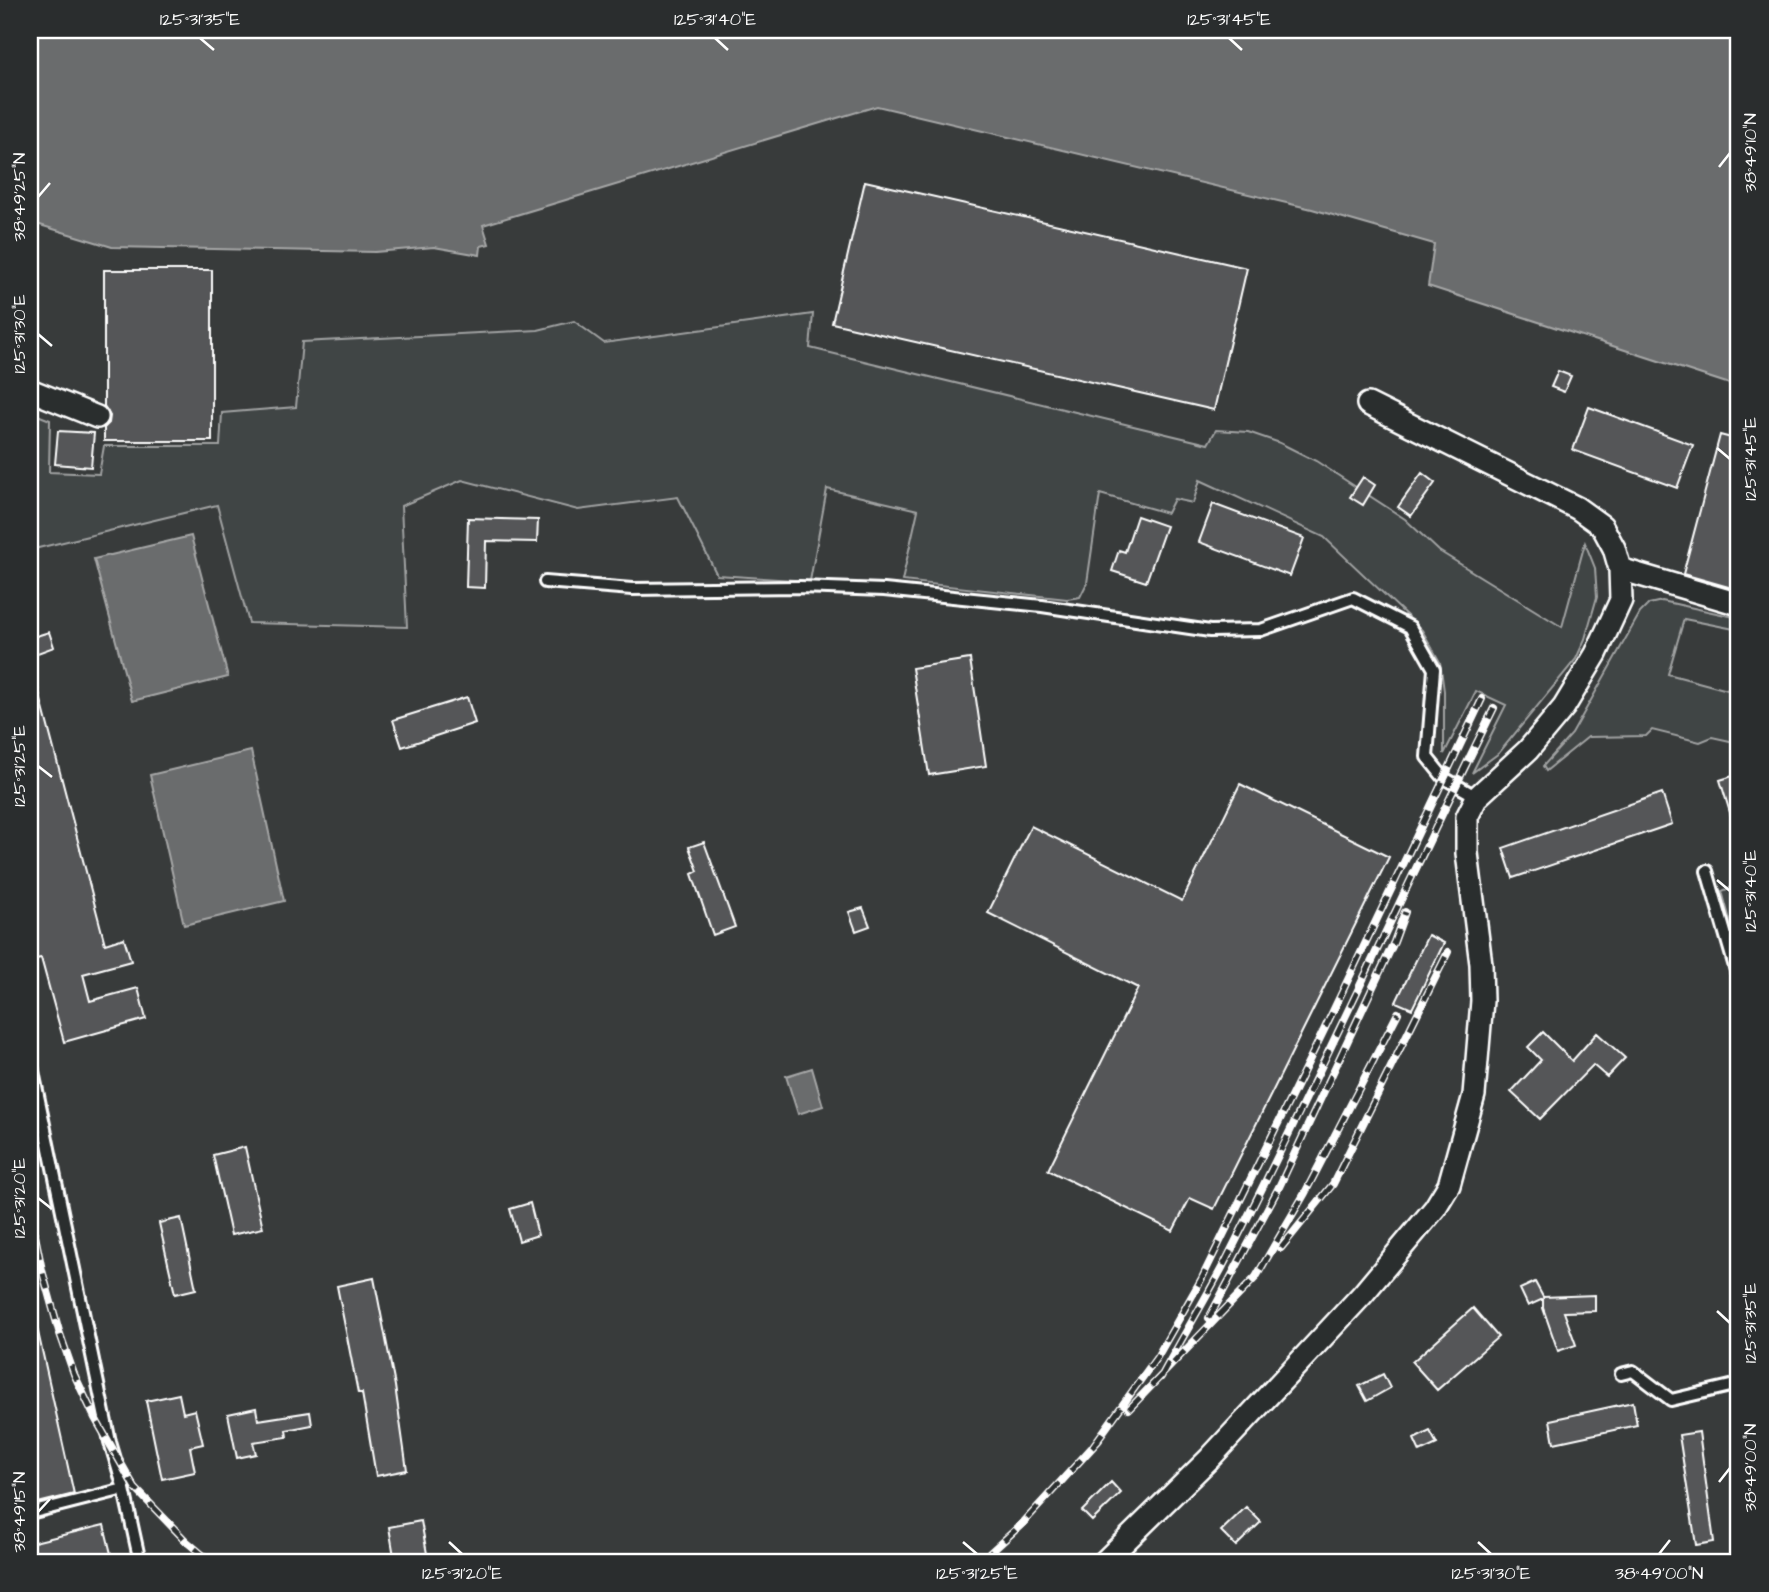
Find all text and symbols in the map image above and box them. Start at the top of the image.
text: 125°31'35"E [160,7,241,32]
text: 125°31'40"E [674,7,756,32]
text: 125°31'45"E [1187,7,1271,32]
text: 38°49'10"N [1738,113,1763,193]
text: 38°49'25"N [7,153,32,241]
text: 125°31'30"E [7,294,32,374]
text: 125°31'45"E [1738,417,1763,501]
text: 125°31'25"E [7,725,32,807]
text: 125°31'40"E [1738,850,1763,932]
text: 125°31'20"E [7,1158,32,1238]
text: 125°31'35"E [1738,1282,1763,1363]
text: 38°49'00"N [1738,1424,1763,1512]
text: 38°49'15"N [7,1472,32,1552]
text: 125°31'20"E [422,1561,502,1586]
text: 125°31'25"E [936,1561,1018,1586]
text: 125°31'30"E [1451,1561,1531,1586]
text: 38°49'00"N [1615,1561,1703,1586]

